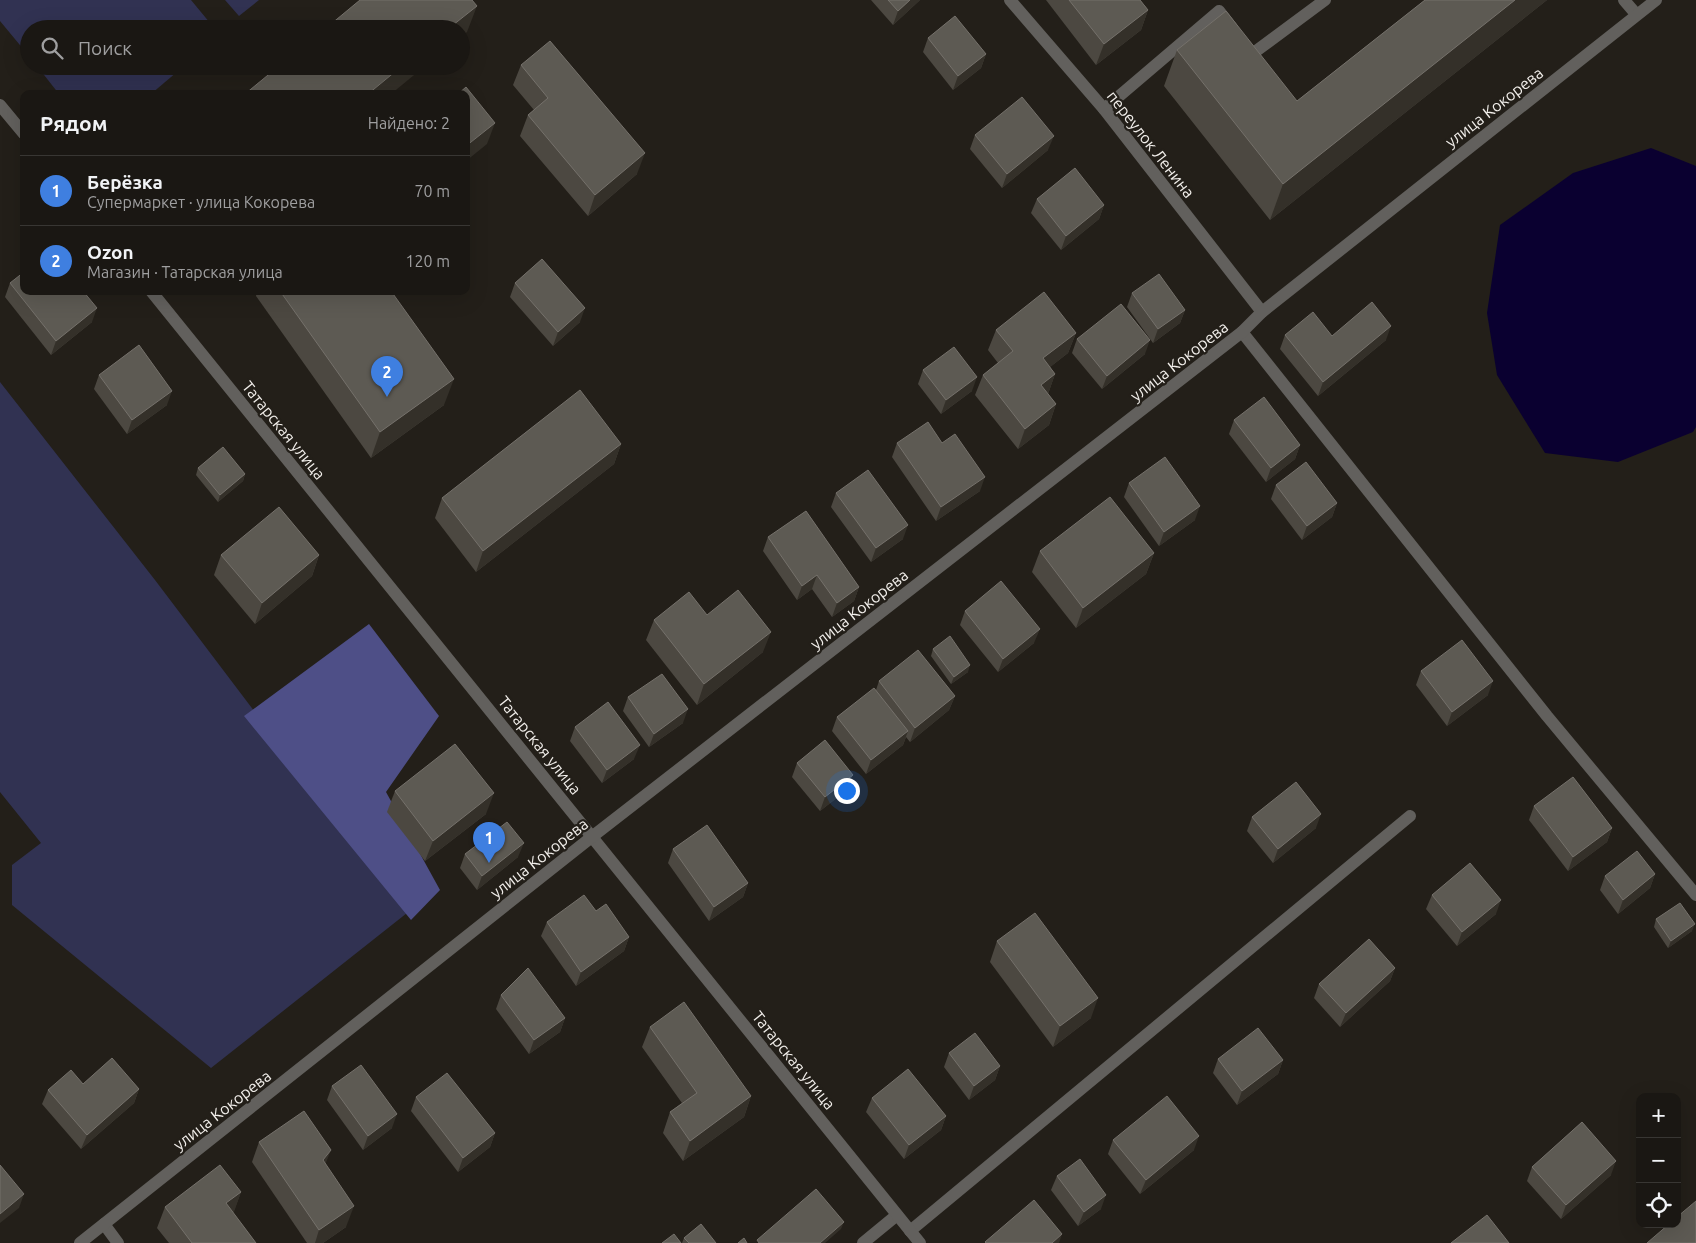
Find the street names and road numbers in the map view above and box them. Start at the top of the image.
street label: улица Кокорева [1442,63,1546,151]
street label: переулок Ленина [1104,87,1198,201]
street label: улица Кокорева [1127,317,1231,405]
street label: Татарская улица [239,377,329,483]
street label: улица Кокорева [807,565,911,653]
street label: Татарская улица [495,692,585,798]
street label: улица Кокорева [487,814,591,902]
street label: Татарская улица [749,1007,839,1113]
street label: улица Кокорева [170,1066,274,1154]

